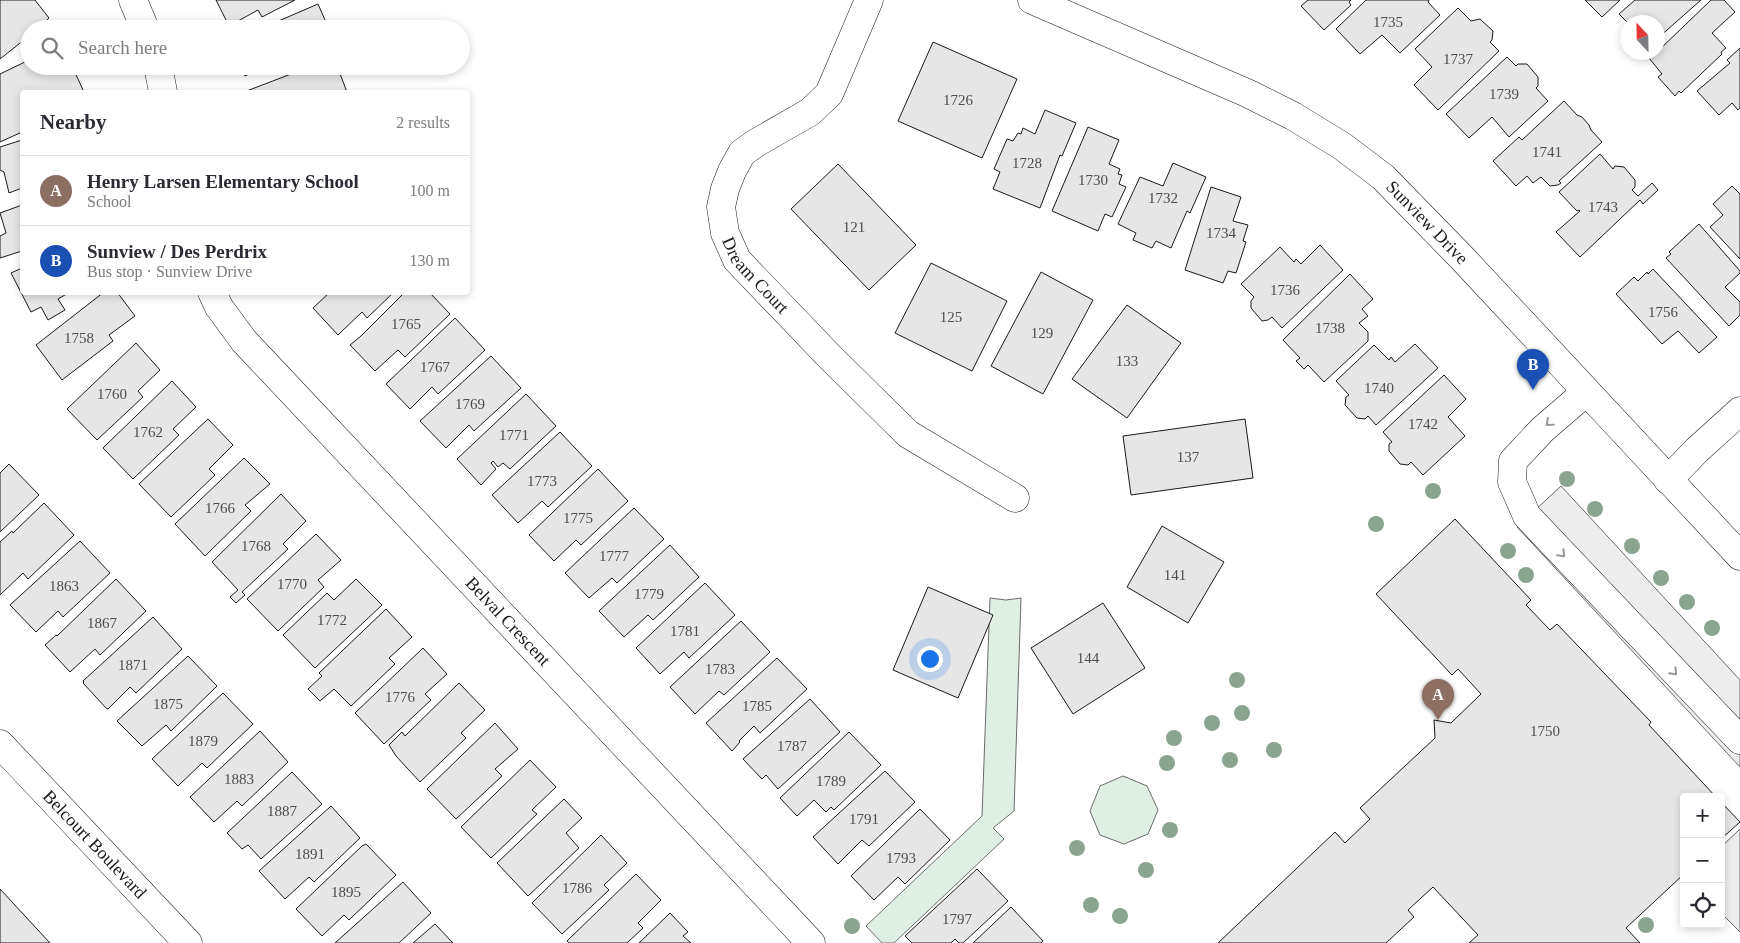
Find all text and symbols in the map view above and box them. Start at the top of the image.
house number: 1735 [1373,14,1403,30]
north arrow [1620,15,1665,60]
search box [20,20,470,75]
icon: search [38,34,66,62]
text: Search here [78,37,167,58]
house number: 1737 [1443,51,1474,67]
house number: 1739 [1489,86,1519,102]
house number: 1726 [943,92,974,108]
text: Nearby [40,110,107,134]
text: 2 results [396,114,450,131]
house number: 1741 [1532,144,1562,160]
house number: 1728 [1012,155,1042,171]
text: Henry Larsen Elementary School [87,171,359,192]
house number: 1730 [1078,172,1108,188]
street label: Sunview Drive [1382,177,1472,268]
text: A [50,182,62,199]
text: 100 m [410,182,450,199]
house number: 1732 [1148,190,1178,206]
text: School [87,193,131,210]
house number: 1743 [1588,199,1618,215]
house number: 121 [843,219,865,235]
house number: 1734 [1206,225,1237,241]
street label: Dream Court [718,234,793,318]
text: Sunview / Des Perdrix [87,241,267,262]
text: B [51,252,61,269]
text: 130 m [410,252,450,269]
text: Bus stop · Sunview Drive [87,263,252,280]
house number: 1736 [1270,282,1301,298]
house number: 1756 [1648,304,1679,320]
house number: 125 [940,309,962,325]
house number: 1765 [391,316,421,332]
house number: 1738 [1315,320,1345,336]
house number: 129 [1031,325,1053,341]
house number: 1758 [64,330,94,346]
pin: B [1517,349,1549,390]
house number: 133 [1116,353,1138,369]
house number: 1767 [420,359,451,375]
house number: 1740 [1364,380,1394,396]
house number: 1760 [97,386,127,402]
house number: 1769 [455,396,485,412]
house number: 1742 [1408,416,1438,432]
one-way arrow [1546,418,1555,426]
house number: 1762 [133,424,163,440]
house number: 1771 [499,427,529,443]
house number: 137 [1177,449,1200,465]
house number: 1773 [527,473,557,489]
house number: 1766 [205,500,236,516]
house number: 1775 [563,510,593,526]
house number: 1768 [241,538,271,554]
house number: 1777 [599,548,630,564]
one-way arrow [1556,548,1565,557]
house number: 141 [1164,567,1186,583]
street label: Belval Crescent [462,573,555,670]
house number: 1770 [277,576,307,592]
house number: 1863 [49,578,79,594]
house number: 1779 [634,586,664,602]
house number: 1772 [317,612,347,628]
house number: 1867 [87,615,118,631]
house number: 1781 [670,623,700,639]
your location [917,646,943,672]
house number: 144 [1077,650,1100,666]
house number: 1871 [118,657,148,673]
house number: 1783 [705,661,735,677]
one-way arrow [1669,666,1678,675]
pin: A [1422,679,1454,720]
house number: 1776 [385,689,416,705]
house number: 1875 [153,696,183,712]
house number: 1785 [742,698,772,714]
house number: 1750 [1530,723,1560,739]
house number: 1879 [188,733,218,749]
house number: 1787 [777,738,808,754]
house number: 1883 [224,771,254,787]
house number: 1789 [816,773,846,789]
street label: Belcourt Boulevard [39,786,151,903]
map controls [1680,793,1725,928]
button: + [1680,793,1725,838]
house number: 1887 [267,803,298,819]
house number: 1791 [849,811,879,827]
button: − [1680,838,1725,883]
house number: 1891 [295,846,325,862]
house number: 1793 [886,850,916,866]
house number: 1786 [562,880,593,896]
button: locate [1680,883,1725,928]
house number: 1895 [331,884,361,900]
house number: 1797 [942,911,973,927]

